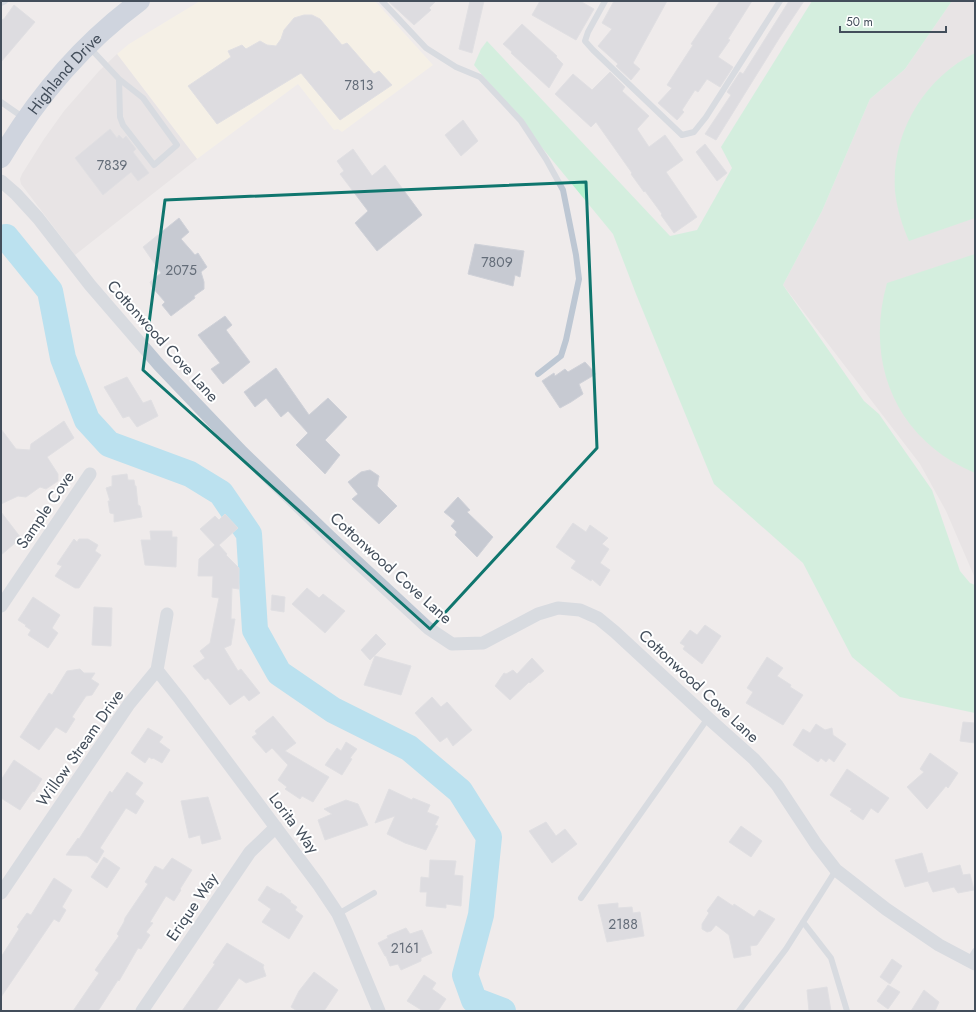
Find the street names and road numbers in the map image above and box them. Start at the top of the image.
street label: Highland Drive [22,27,106,119]
street label: Cottonwood Cove Lane [102,275,224,407]
street label: Sample Cove [11,467,79,553]
street label: Cottonwood Cove Lane [325,507,457,629]
street label: Cottonwood Cove Lane [634,624,764,748]
street label: Willow Stream Drive [31,685,129,811]
street label: Lorita Way [264,788,325,859]
street label: Erique Way [161,867,224,946]

